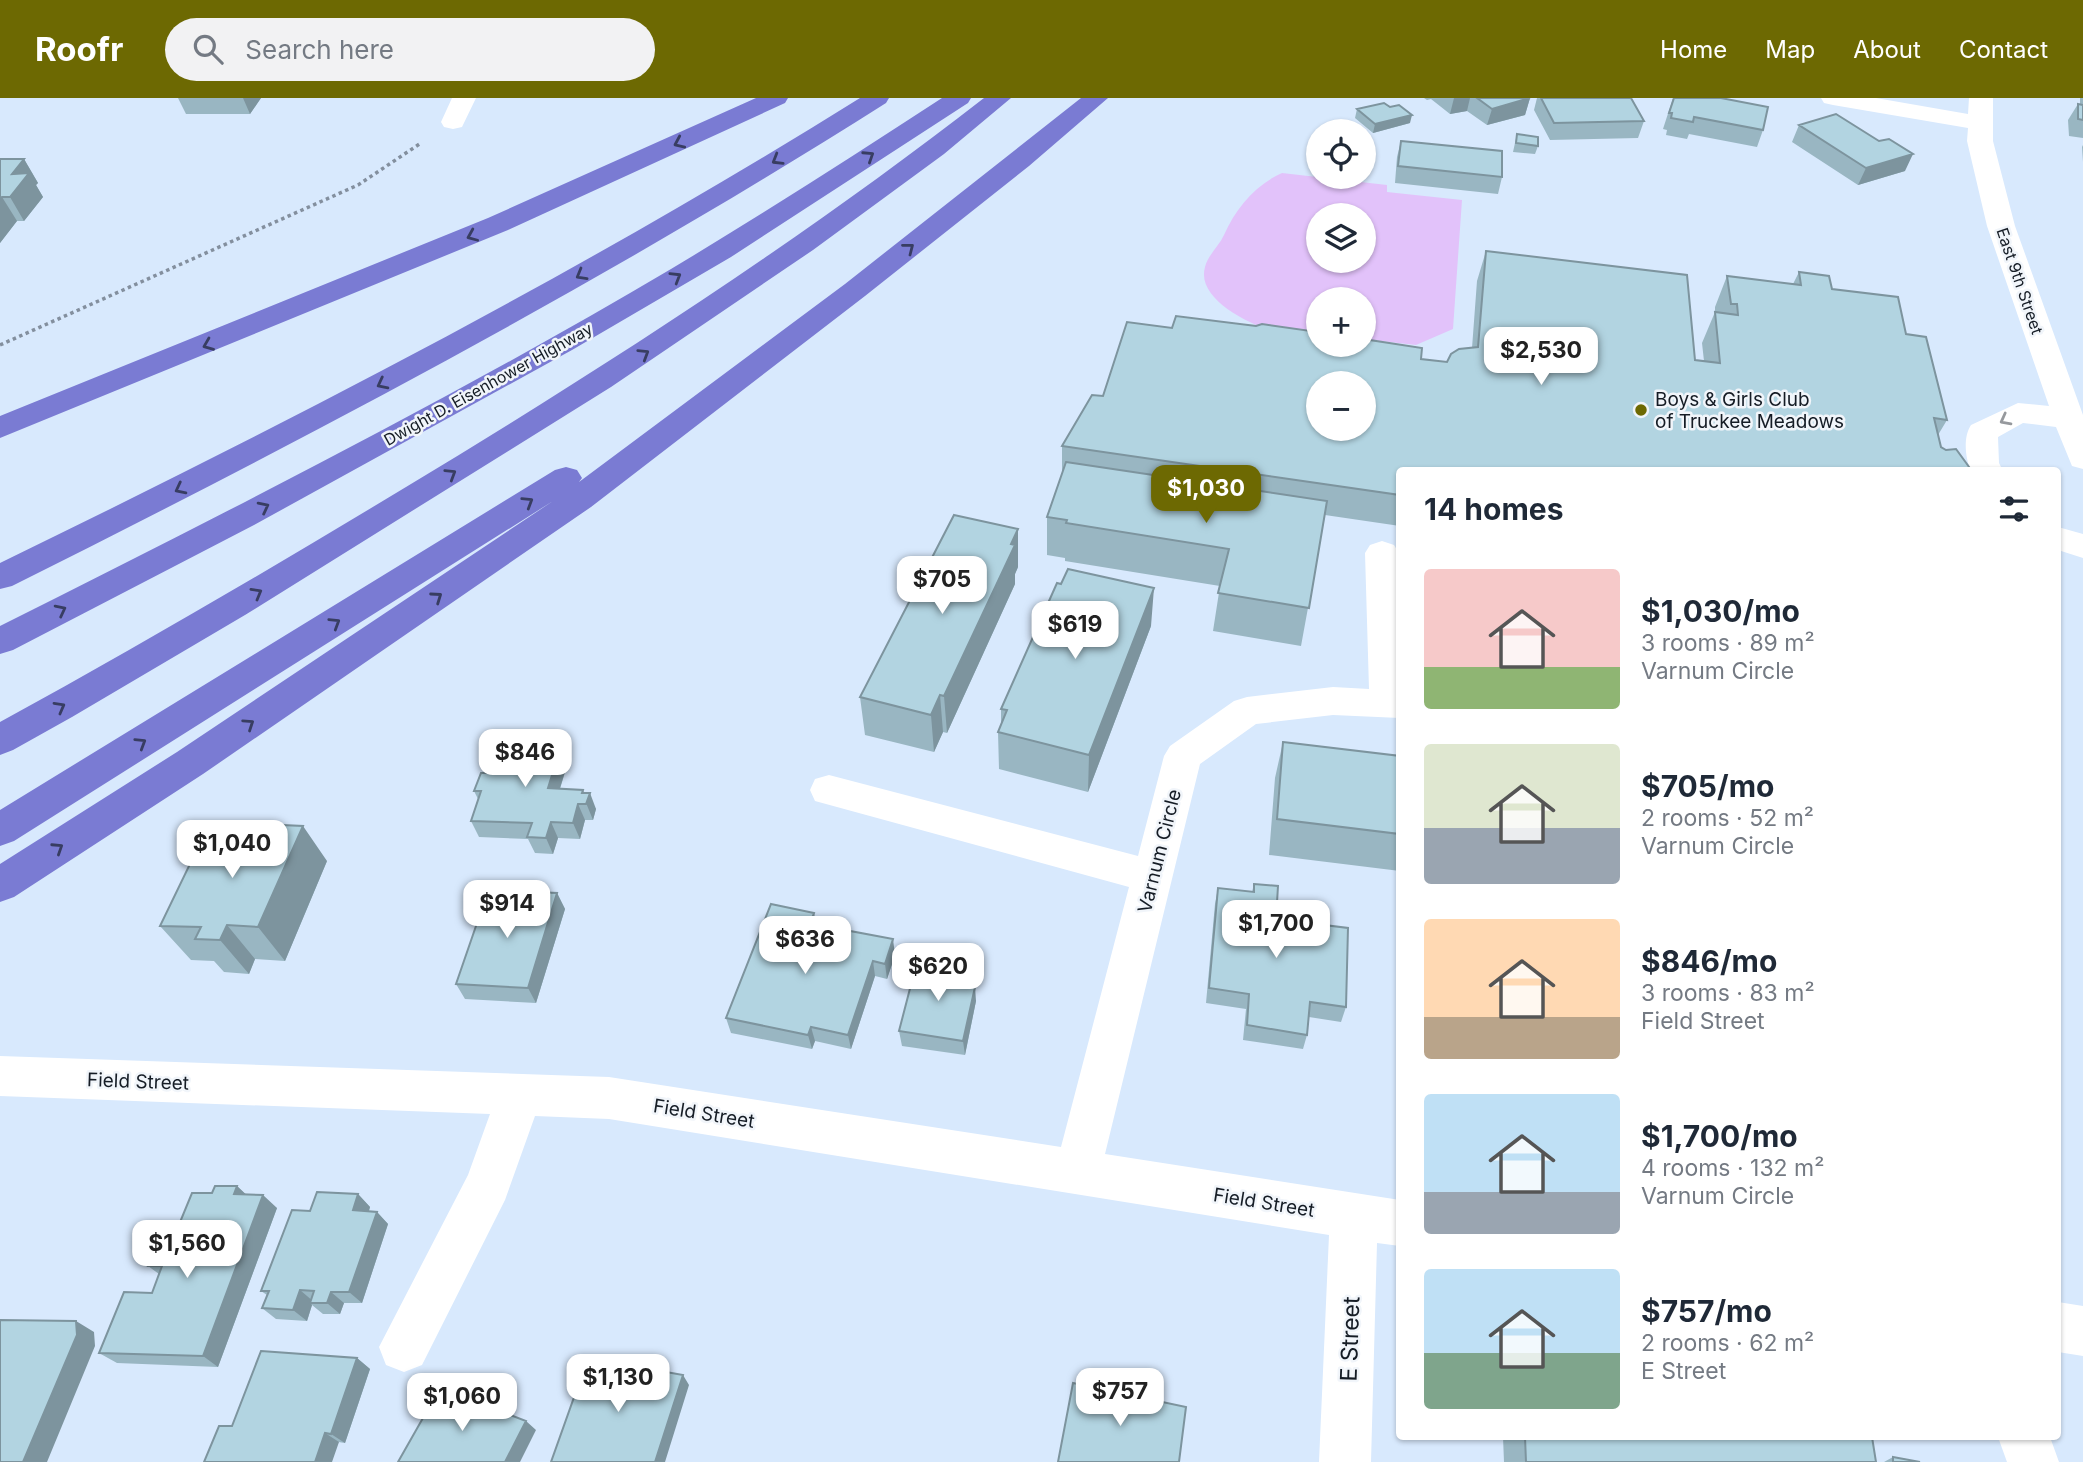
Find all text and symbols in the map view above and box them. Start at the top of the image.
search box [165,18,655,81]
text: Roofr [35,29,123,69]
icon: search [189,30,227,68]
text: Search here [245,34,394,65]
text: Home [1660,35,1727,64]
text: Map [1765,35,1815,64]
text: About [1853,35,1921,64]
text: Contact [1959,35,2048,64]
map controls [1306,119,1376,441]
button: locate [1306,119,1376,189]
one-way arrow [674,135,687,149]
one-way arrow [772,151,785,164]
one-way arrow [861,152,874,165]
button: layers [1306,203,1376,273]
street label: East 9th Street [1992,225,2048,337]
one-way arrow [466,227,478,241]
one-way arrow [901,243,914,256]
one-way arrow [576,267,589,280]
one-way arrow [669,272,682,285]
button: + [1306,287,1376,357]
street label: Dwight D. Eisenhower Highway [380,318,596,450]
pin: $2,530 [1484,328,1598,387]
one-way arrow [202,336,214,350]
text: $2,530 [1500,336,1582,364]
one-way arrow [636,349,649,362]
button: − [1306,371,1376,441]
one-way arrow [376,376,389,389]
place label: Boys & Girls Club of Truckee Meadows [1655,388,1844,433]
marker: Boys & Girls Club of Truckee Meadows [1633,402,1649,418]
one-way arrow [1999,412,2012,425]
pin: $1,030 [1149,466,1263,525]
one-way arrow [443,470,456,483]
text: $1,030 [1167,474,1245,502]
one-way arrow [175,480,187,494]
icon: filters [1995,490,2033,528]
text: 14 homes [1424,491,1563,527]
one-way arrow [520,498,533,511]
one-way arrow [257,502,269,516]
pin: $705 [901,556,983,616]
text: $705 [913,565,971,593]
one-way arrow [249,588,262,601]
one-way arrow [429,593,442,605]
text: $1,030/mo [1641,593,1800,629]
icon: home [1480,597,1564,681]
pin: $619 [1034,602,1116,661]
one-way arrow [54,605,66,619]
text: $619 [1048,610,1102,638]
one-way arrow [327,619,340,632]
text: 3 rooms · 89 m² [1641,629,1815,657]
text: Varnum Circle [1641,657,1794,685]
one-way arrow [53,702,65,715]
one-way arrow [241,720,254,733]
pin: $846 [484,730,566,789]
one-way arrow [134,738,147,751]
text: $846 [495,738,555,766]
text: $705/mo [1641,768,1774,804]
icon: home [1480,772,1564,856]
street label: Varnum Circle [1133,787,1186,915]
text: 2 rooms · 52 m² [1641,804,1814,832]
pin: $1,040 [175,820,289,880]
text: $1,040 [193,829,271,857]
text: Varnum Circle [1641,832,1794,860]
one-way arrow [50,843,63,856]
pin: $914 [466,880,548,940]
text: $914 [479,889,535,917]
pin: $1,700 [1219,900,1333,960]
text: $1,700 [1238,909,1314,937]
pin: $636 [764,916,846,976]
text: $636 [775,925,835,953]
text: $846/mo [1641,943,1777,979]
pin: $620 [897,944,979,1003]
icon: home [1480,947,1564,1031]
text: $620 [908,952,968,980]
text: 3 rooms · 83 m² [1641,979,1815,1007]
text: Field Street [1641,1007,1765,1035]
street label: Field Street [87,1068,189,1095]
street label: Field Street [652,1094,756,1133]
text: $1,700/mo [1641,1118,1798,1154]
icon: home [1480,1122,1564,1206]
text: 4 rooms · 132 m² [1641,1154,1824,1182]
text: Varnum Circle [1641,1182,1794,1210]
street label: Field Street [1212,1183,1316,1222]
pin: $1,560 [130,1220,244,1280]
text: $1,560 [148,1229,226,1257]
text: $757/mo [1641,1293,1772,1329]
street label: E Street [1335,1295,1365,1382]
icon: home [1480,1297,1564,1381]
text: 2 rooms · 62 m² [1641,1329,1814,1357]
pin: $1,130 [561,1354,675,1414]
text: E Street [1641,1357,1726,1385]
text: $1,130 [583,1363,653,1391]
pin: $757 [1079,1368,1161,1428]
pin: $1,060 [405,1374,519,1433]
text: $757 [1092,1377,1148,1405]
text: $1,060 [423,1382,501,1410]

